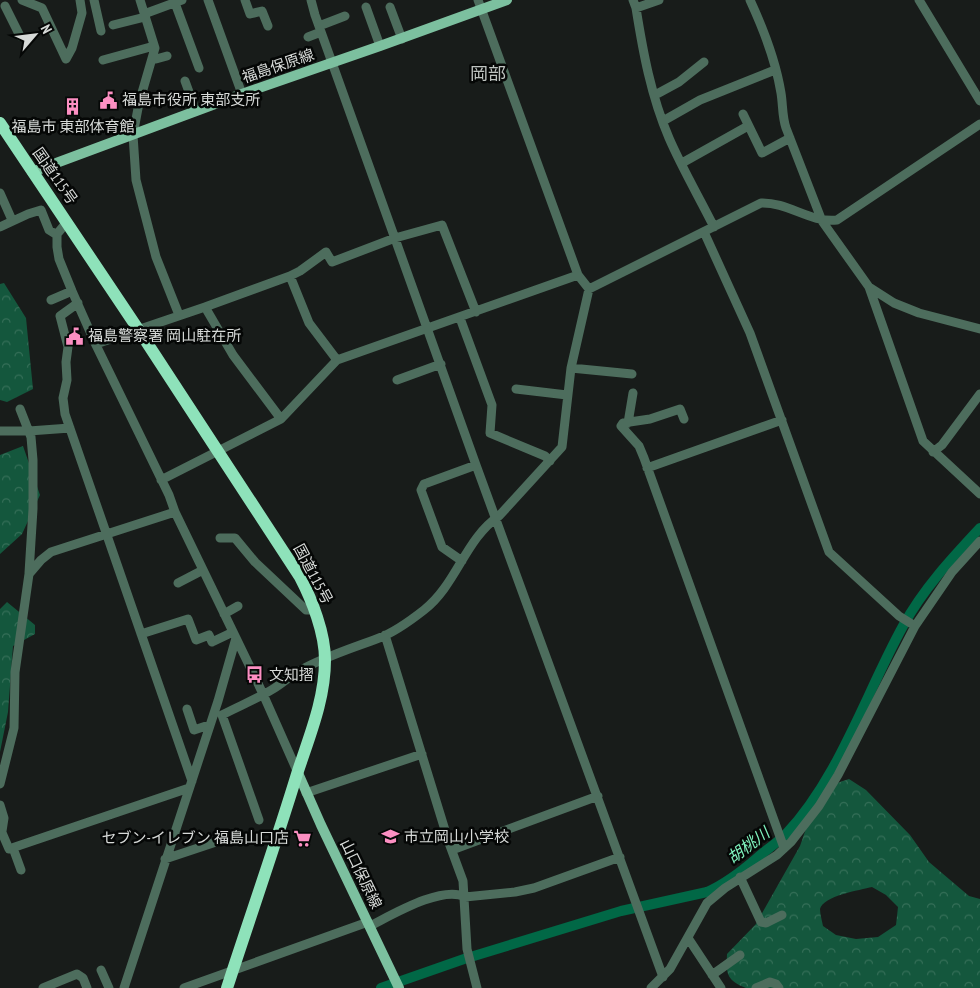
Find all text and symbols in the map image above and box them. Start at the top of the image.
north arrow [10,10,60,60]
text: N [37,21,56,36]
street label: 福島保原線 [239,44,316,87]
district label: 岡部 [470,62,506,85]
public building icon: 福島市役所 東部支所 [98,90,118,110]
place label: 福島市役所 東部支所 [122,90,260,109]
building icon: 福島市 東部体育館 [63,96,83,116]
place label: 福島市 東部体育館 [11,117,135,136]
street label: 国道115号 [29,144,82,208]
public building icon: 福島警察署 岡山駐在所 [64,326,84,346]
place label: 福島警察署 岡山駐在所 [88,326,241,345]
street label: 国道115号 [290,540,337,607]
bus stop icon: 文知摺 [245,665,265,685]
place label: 文知摺 [269,665,314,684]
water label: 胡桃川 [723,821,775,867]
school or university icon: 市立岡山小学校 [380,827,400,847]
place label: 市立岡山小学校 [404,827,509,846]
place label: セブン-イレブン 福島山口店 [101,828,289,847]
supermarket icon: セブン-イレブン 福島山口店 [293,828,313,848]
street label: 山口保原線 [336,836,386,912]

